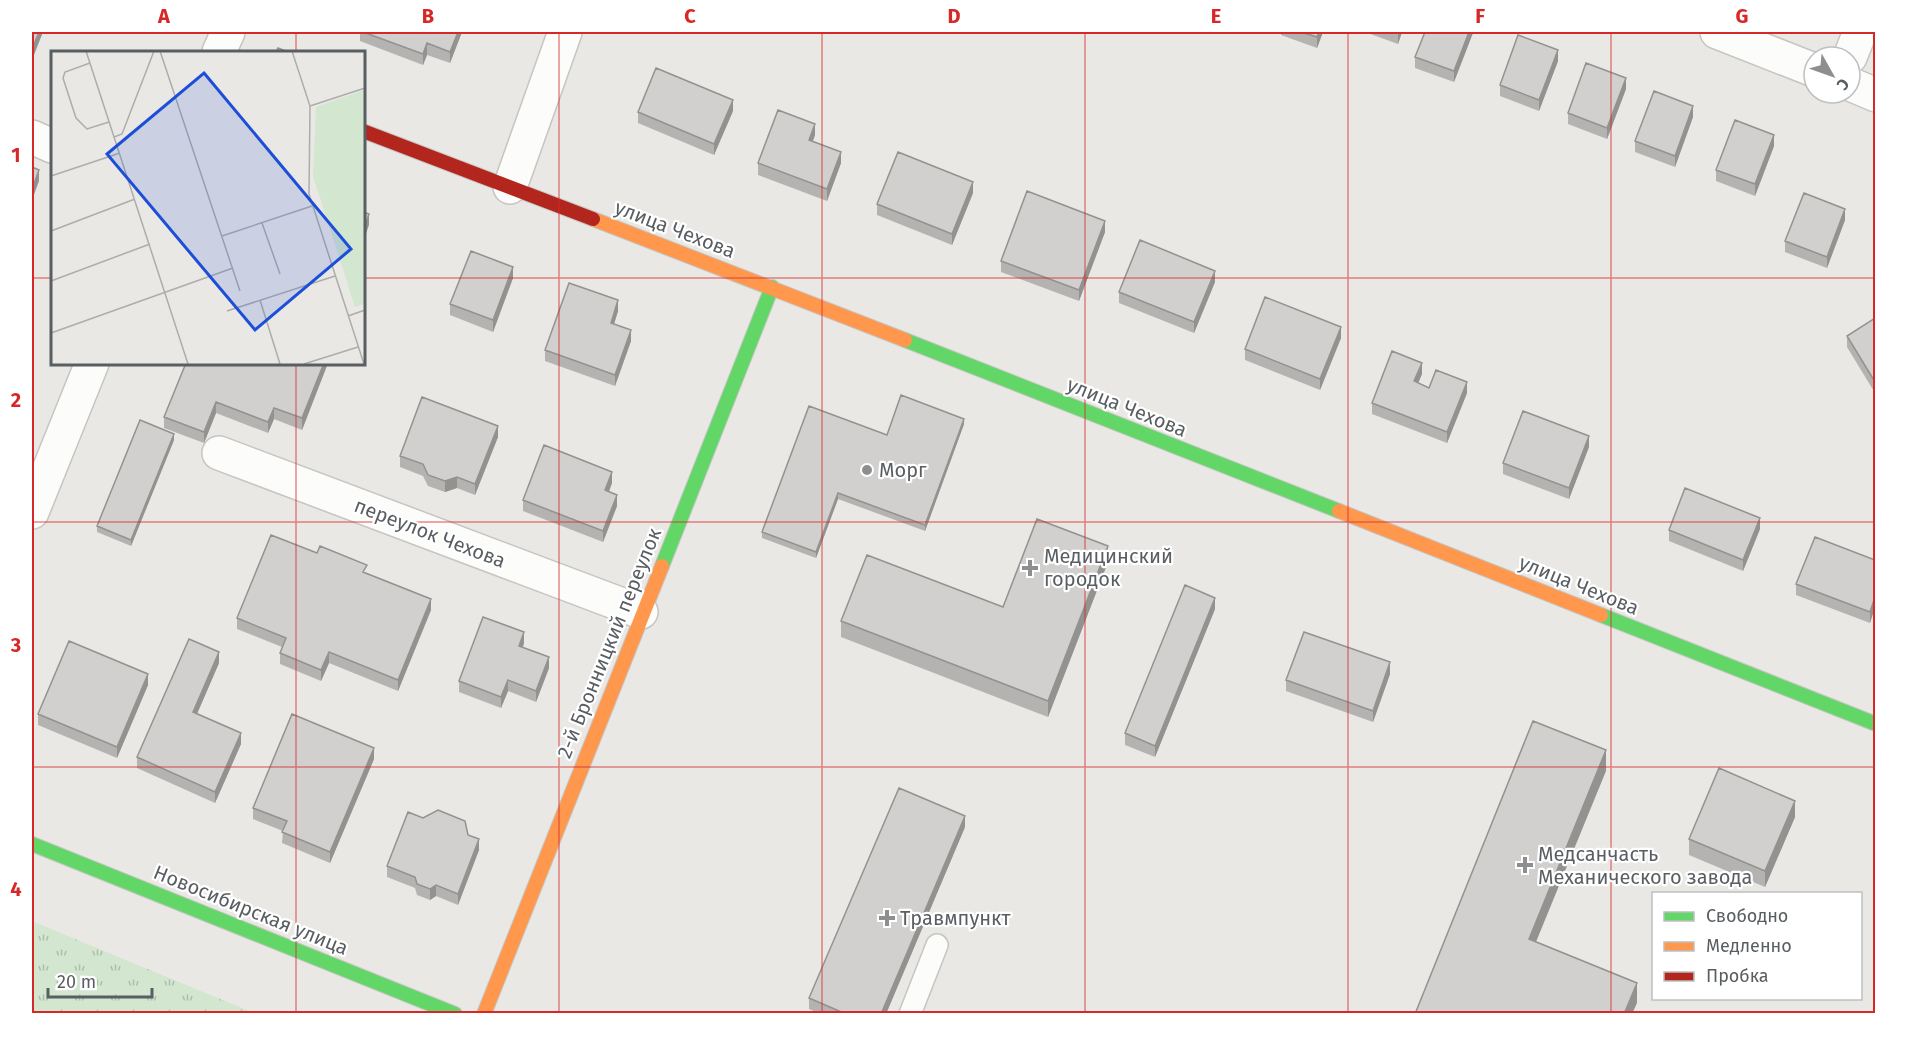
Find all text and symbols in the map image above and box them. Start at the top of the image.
text: A [157,4,171,28]
text: B [422,4,434,28]
text: C [684,4,696,28]
text: D [947,4,961,28]
text: E [1211,4,1221,28]
text: F [1475,4,1485,28]
text: G [1736,4,1748,28]
north arrow [1802,45,1862,105]
inset map [51,51,364,364]
text: С [1832,75,1853,95]
text: 1 [11,143,21,167]
street label: улица Чехова [611,195,739,263]
street label: улица Чехова [1064,372,1190,442]
text: 2 [11,388,21,412]
place label: Морг [879,458,927,482]
marker: Морг [860,463,874,477]
street label: переулок Чехова [351,493,509,573]
street label: 2-й Бронницкий переулок [552,524,666,762]
place label: Медицинский городок [1044,544,1173,591]
street label: улица Чехова [1516,550,1642,620]
marker: Медицинский городок [1021,559,1039,577]
text: 3 [10,633,21,657]
place label: Медсанчасть Механического завода [1538,842,1752,889]
marker: Медсанчасть Механического завода [1516,856,1534,874]
street label: Новосибирская улица [150,860,352,960]
text: 4 [10,877,22,901]
legend [1652,892,1862,1000]
text: Свободно [1706,905,1788,927]
place label: Травмпункт [900,906,1011,930]
marker: Травмпункт [878,909,896,927]
text: Медленно [1706,935,1792,957]
scale bar [48,961,152,999]
text: Пробка [1706,965,1769,987]
text: 20 m [57,971,96,993]

